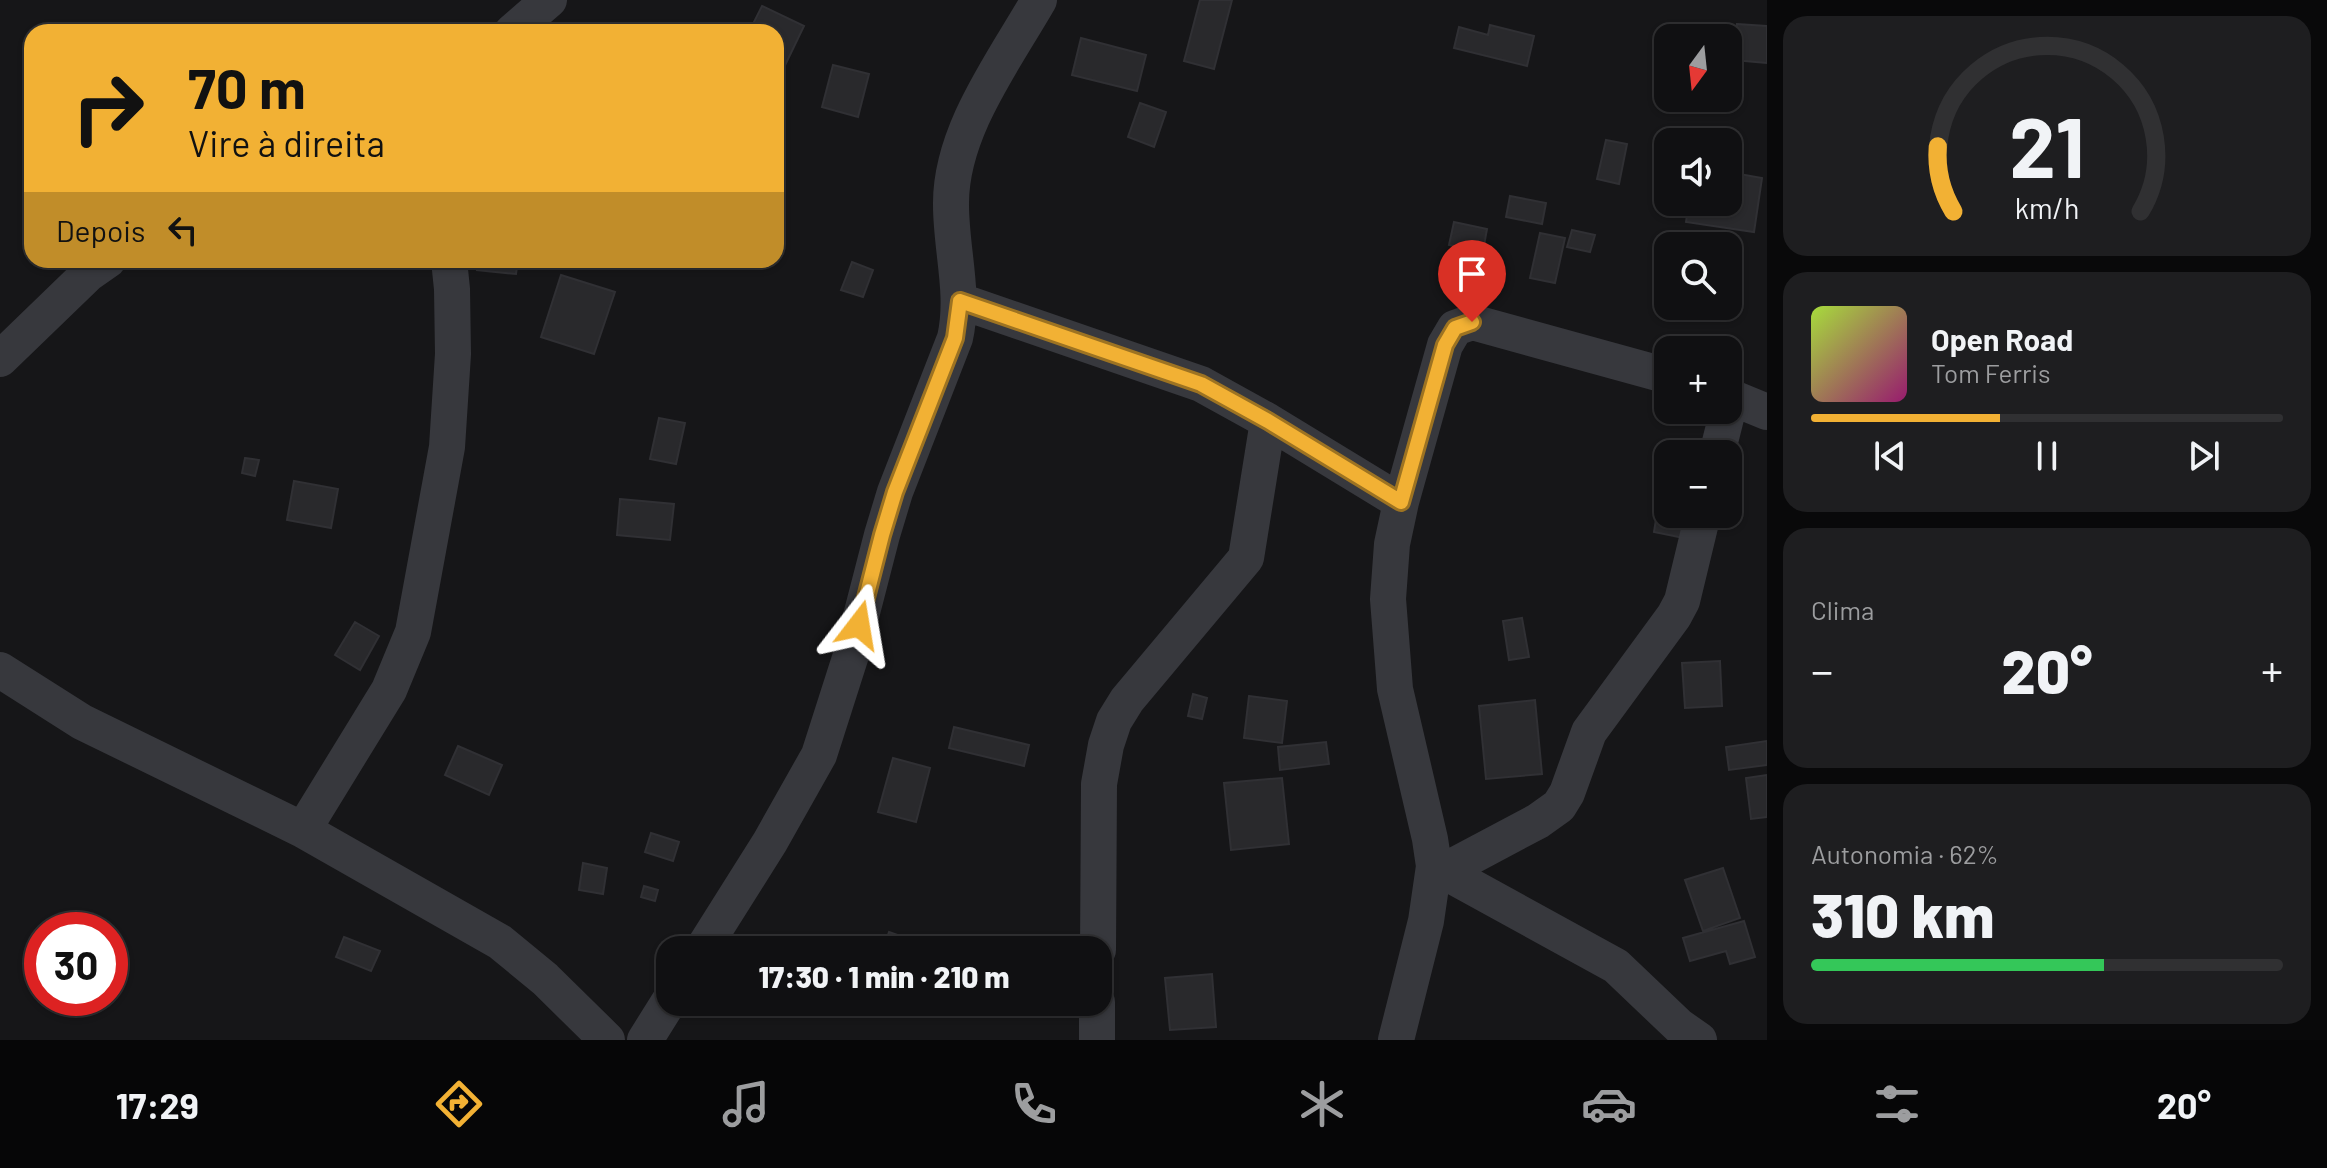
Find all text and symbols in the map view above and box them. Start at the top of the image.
north arrow [1654,24,1742,112]
map controls [1654,24,1742,528]
text: 70 m [188,53,306,120]
icon: right [56,56,160,160]
text: 21 [2009,95,2085,195]
text: Vire à direita [188,121,385,164]
button: sound [1654,128,1742,216]
text: km/h [2015,190,2079,225]
icon: left [161,208,205,252]
text: Depois [56,212,145,248]
button: search [1654,232,1742,320]
pin [1438,240,1506,322]
icon: arrive [1450,252,1494,296]
text: Open Road [1931,321,2073,357]
button: + [1654,336,1742,424]
text: Tom Ferris [1931,357,2051,388]
icon: previous [1868,434,1912,478]
icon: pause [2025,434,2069,478]
icon: next [2182,434,2226,478]
button: − [1654,440,1742,528]
position arrow [817,583,901,667]
text: Clima [1811,594,1874,625]
text: 20° [2002,634,2092,706]
text: − [1811,643,1833,696]
text: + [2261,643,2283,696]
text: Autonomia · 62% [1811,838,1999,869]
text: 310 km [1811,878,1994,950]
speed limit sign: 30 [24,912,128,1016]
text: 17:30 · 1 min · 210 m [758,958,1010,994]
icon: directions [431,1076,487,1132]
icon: music [718,1076,774,1132]
icon: phone [1006,1076,1062,1132]
icon: climate [1294,1076,1350,1132]
icon: car [1581,1076,1637,1132]
icon: filters [1869,1076,1925,1132]
text: 17:29 [116,1083,199,1126]
text: 20° [2157,1083,2211,1126]

